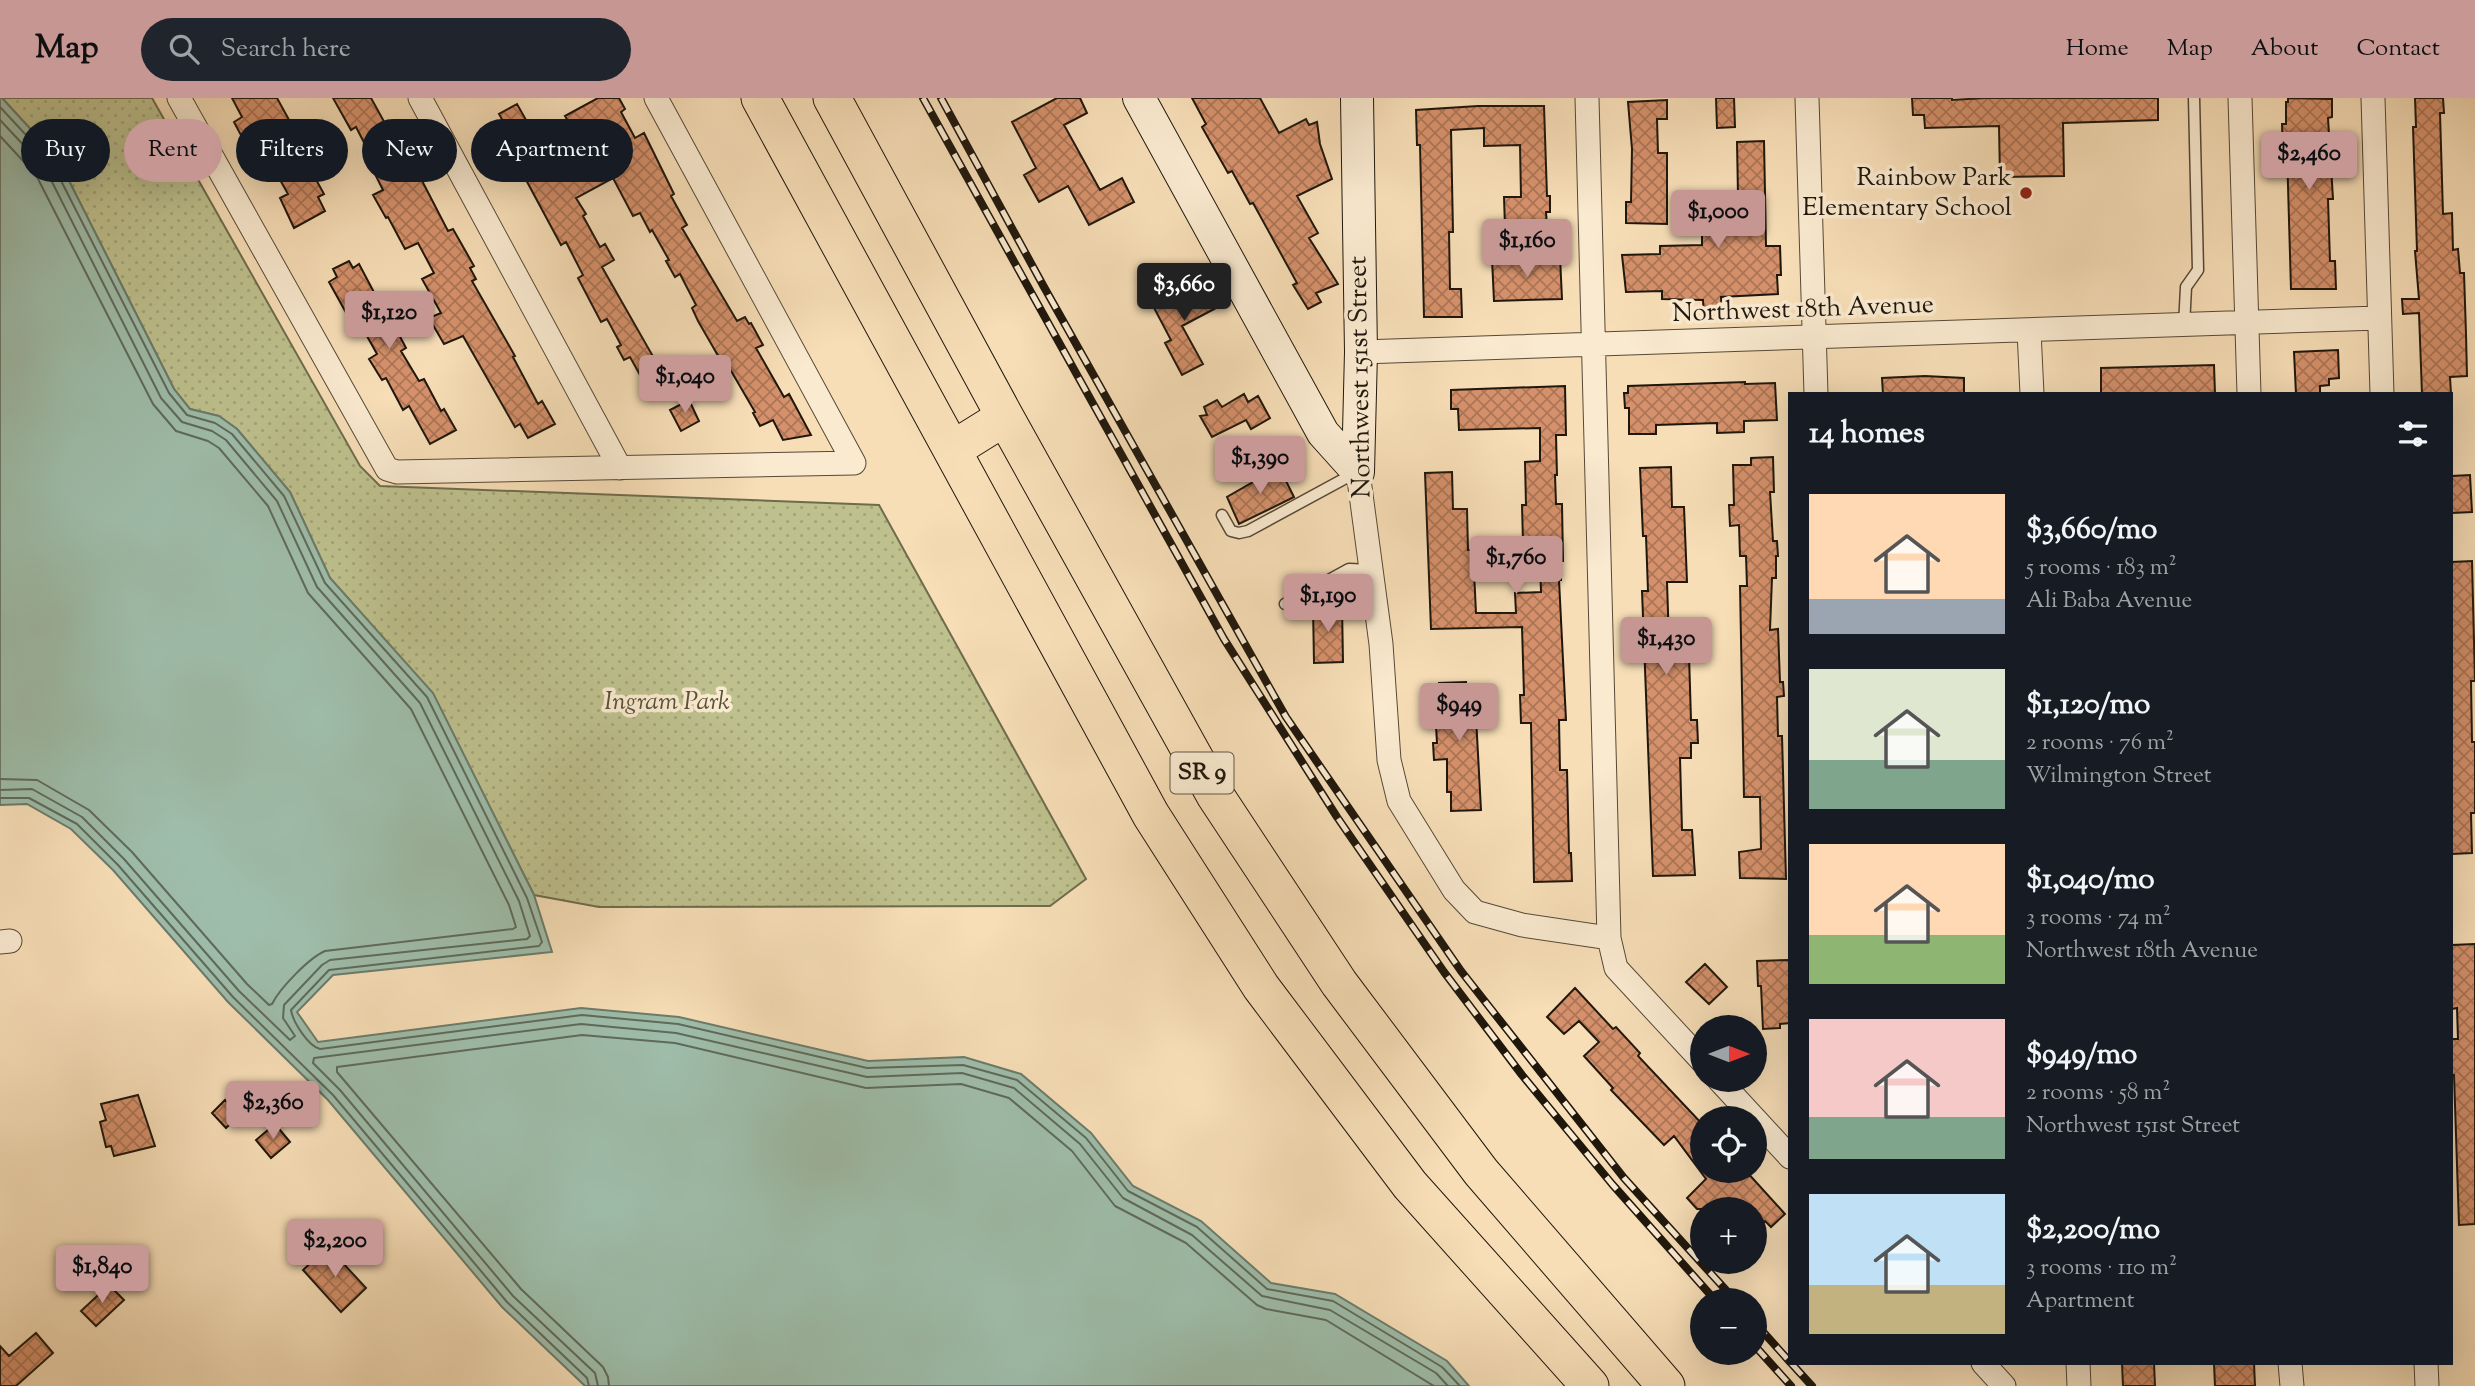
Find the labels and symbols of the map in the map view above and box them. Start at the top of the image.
pin: $2,460 [2252,132,2366,192]
place label: Rainbow Park Elementary School [1802,160,2012,227]
marker: Rainbow Park Elementary School [2018,185,2034,201]
pin: $1,000 [1661,190,1775,250]
pin: $1,160 [1470,220,1584,279]
street label: Northwest 151st Street [1340,256,1382,498]
pin: $3,660 [1127,264,1241,323]
street label: Northwest 18th Avenue [1671,287,1935,333]
pin: $1,120 [332,292,446,351]
pin: $1,040 [628,356,742,415]
pin: $1,390 [1203,436,1317,496]
pin: $1,760 [1459,536,1573,596]
pin: $1,190 [1271,574,1385,634]
pin: $1,430 [1609,618,1723,677]
park label: Ingram Park [604,684,730,721]
pin: $949 [1418,684,1500,743]
road number: SR 9 [1170,752,1234,794]
north arrow [1690,1015,1768,1092]
pin: $2,360 [216,1082,330,1141]
pin: $2,200 [278,1220,392,1279]
pin: $1,840 [45,1246,159,1305]

